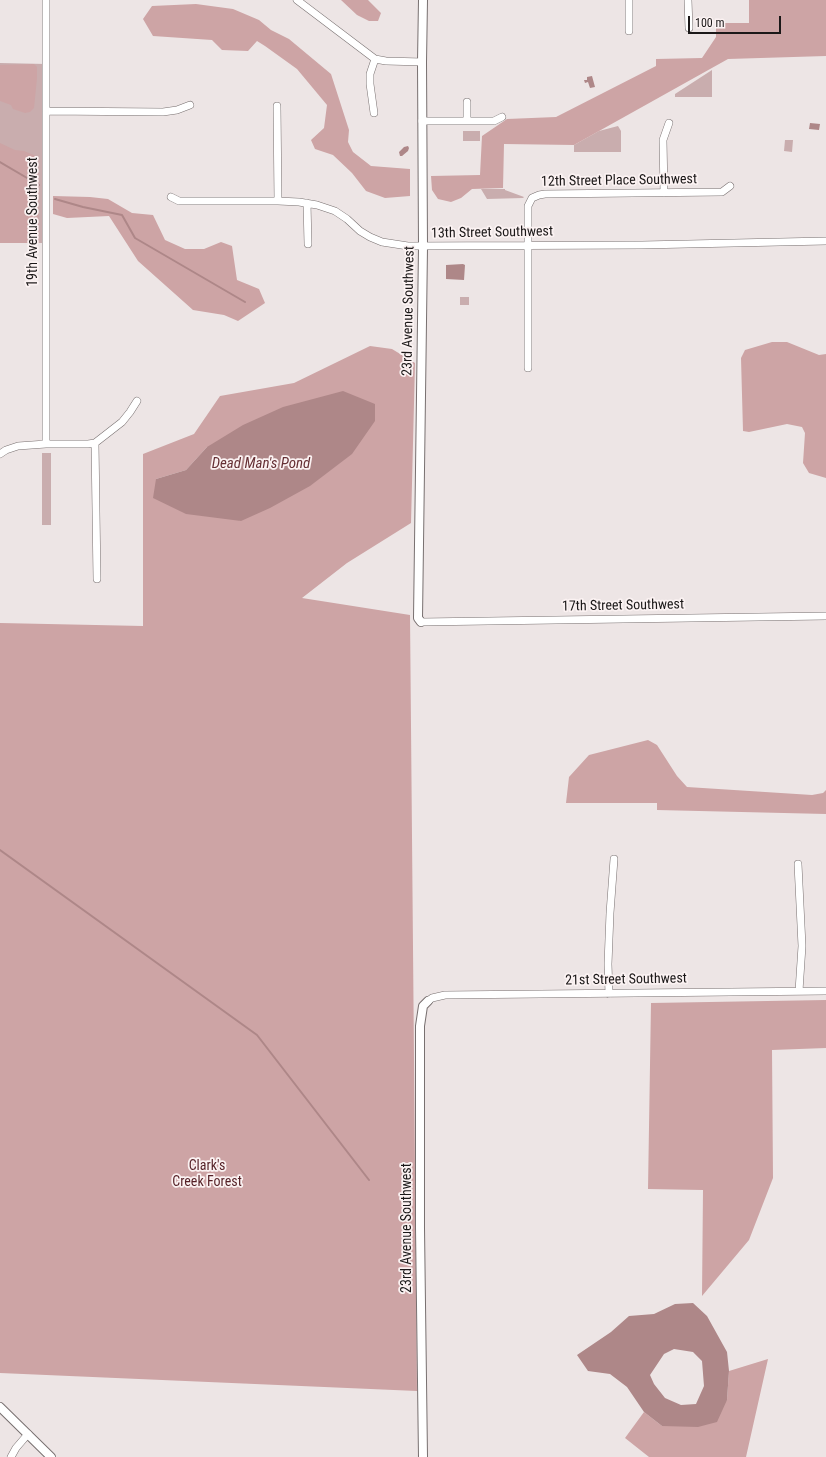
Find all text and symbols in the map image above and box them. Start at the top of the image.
scale bar [690,8,783,34]
text: 100 m [695,16,725,30]
street label: 19th Avenue Southwest [25,157,41,287]
street label: 12th Street Place Southwest [541,171,697,191]
street label: 13th Street Southwest [431,224,553,242]
street label: 23rd Avenue Southwest [399,246,419,376]
water label: Dead Man's Pond [212,455,310,473]
street label: 17th Street Southwest [562,597,684,615]
street label: 21st Street Southwest [565,971,687,989]
park label: Clark's Creek Forest [172,1158,242,1190]
street label: 23rd Avenue Southwest [399,1163,415,1293]

